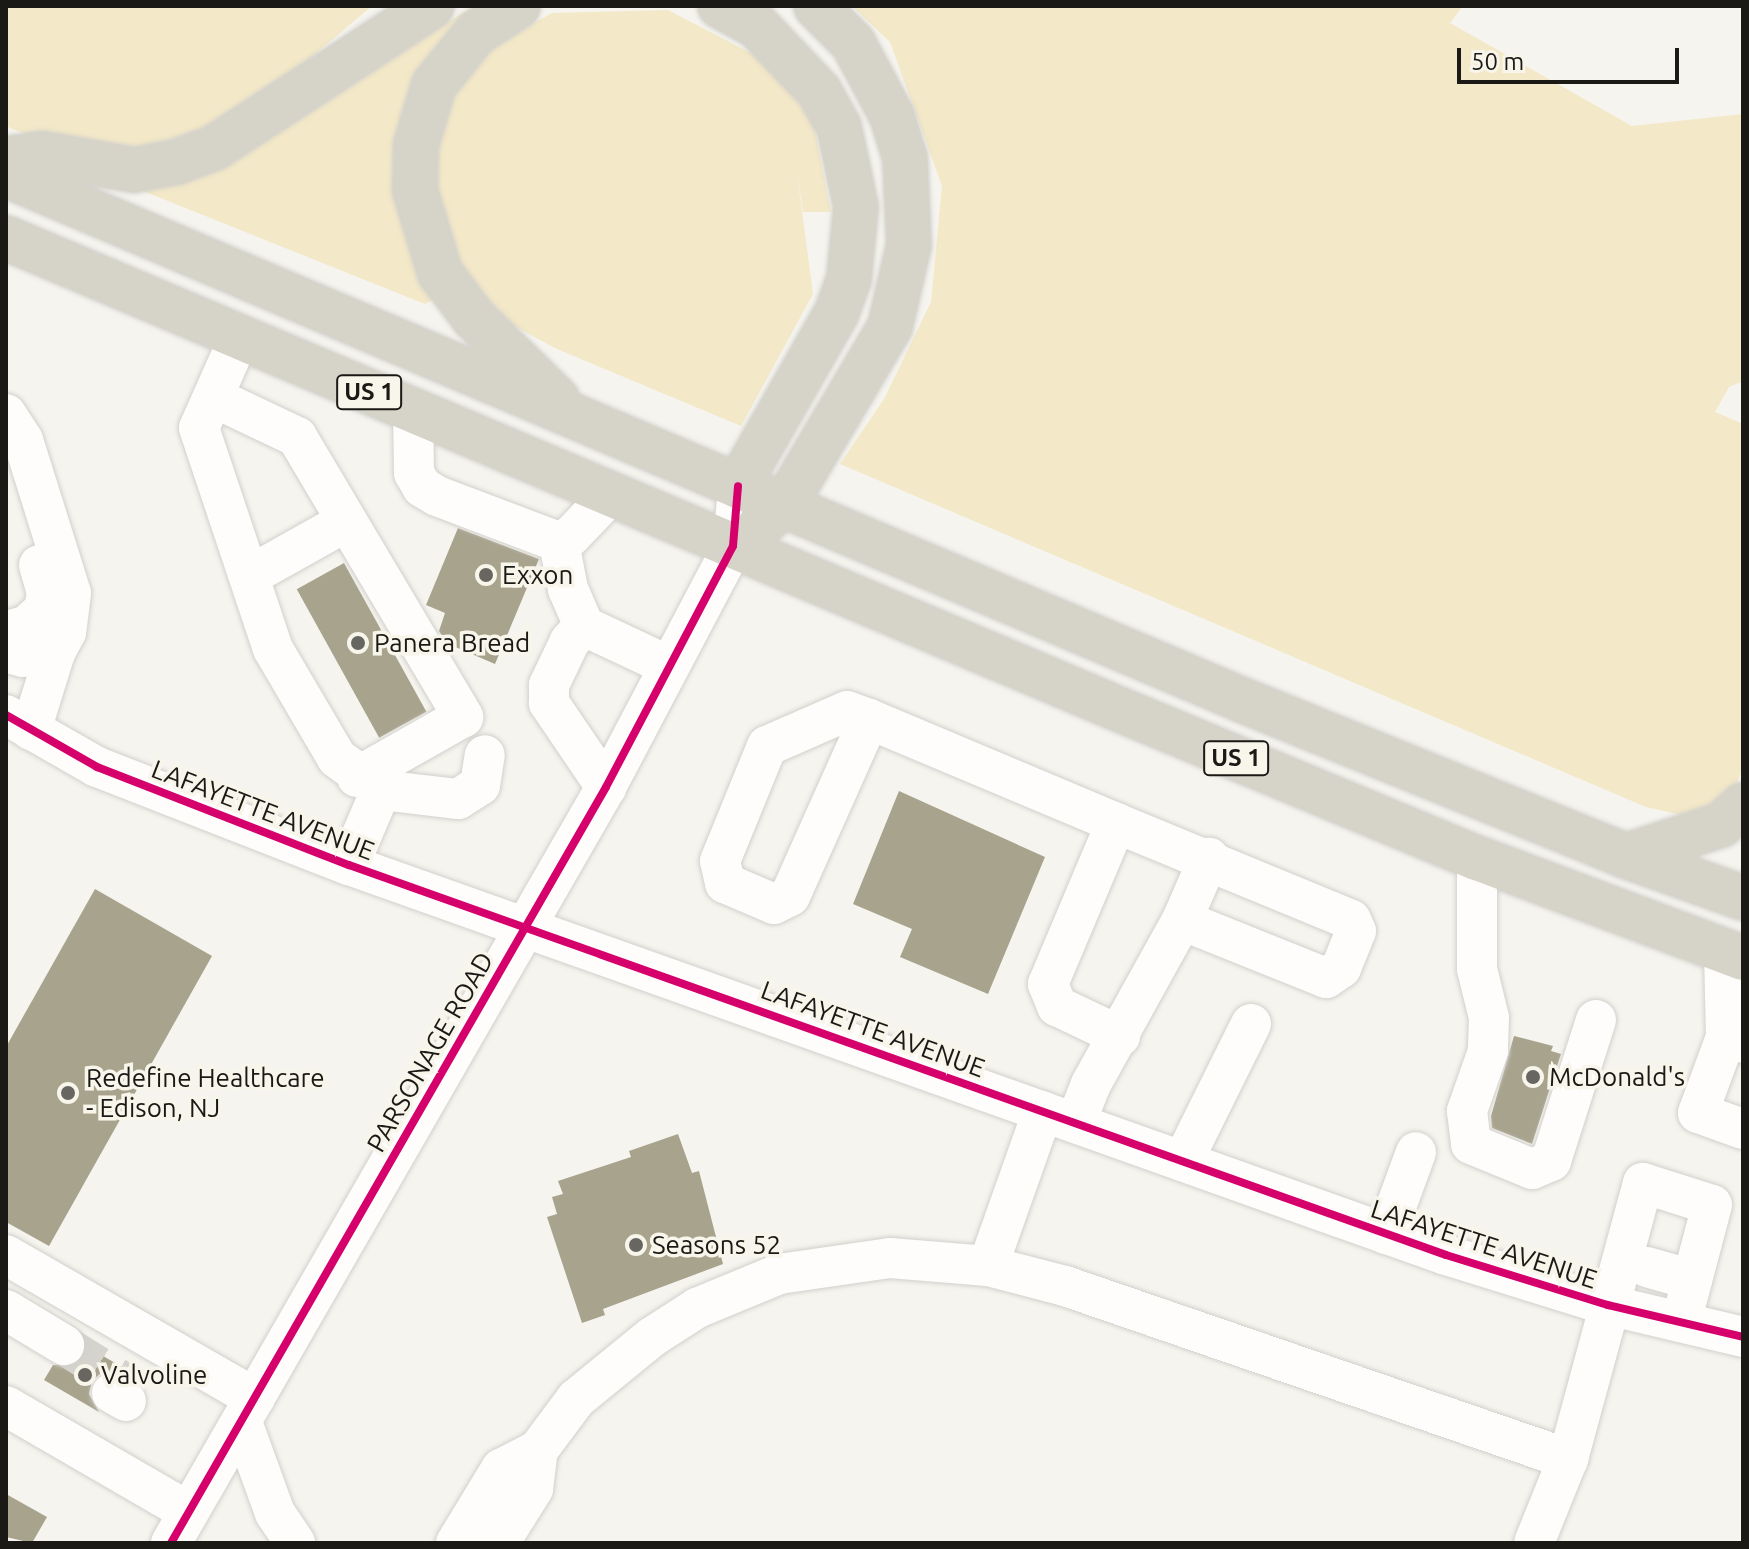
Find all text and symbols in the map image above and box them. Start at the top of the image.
scale bar [1461,32,1683,82]
text: 50 m [1471,48,1524,75]
road number: US 1 [335,372,403,412]
place label: Exxon [502,559,573,591]
marker: Exxon [477,566,495,584]
place label: Panera Bread [374,627,530,659]
marker: Panera Bread [349,634,367,652]
road number: US 1 [1202,738,1270,778]
street label: LAFAYETTE AVENUE [147,753,379,867]
street label: PARSONAGE ROAD [360,946,500,1158]
street label: LAFAYETTE AVENUE [757,974,989,1084]
place label: McDonald's [1549,1061,1685,1093]
place label: Redefine Healthcare - Edison, NJ [86,1062,325,1124]
marker: McDonald's [1524,1068,1542,1086]
marker: Redefine Healthcare - Edison, NJ [57,1082,79,1104]
street label: LAFAYETTE AVENUE [1367,1193,1601,1295]
place label: Seasons 52 [652,1229,781,1261]
marker: Seasons 52 [627,1236,645,1254]
place label: Valvoline [101,1359,207,1391]
marker: Valvoline [76,1366,94,1384]

